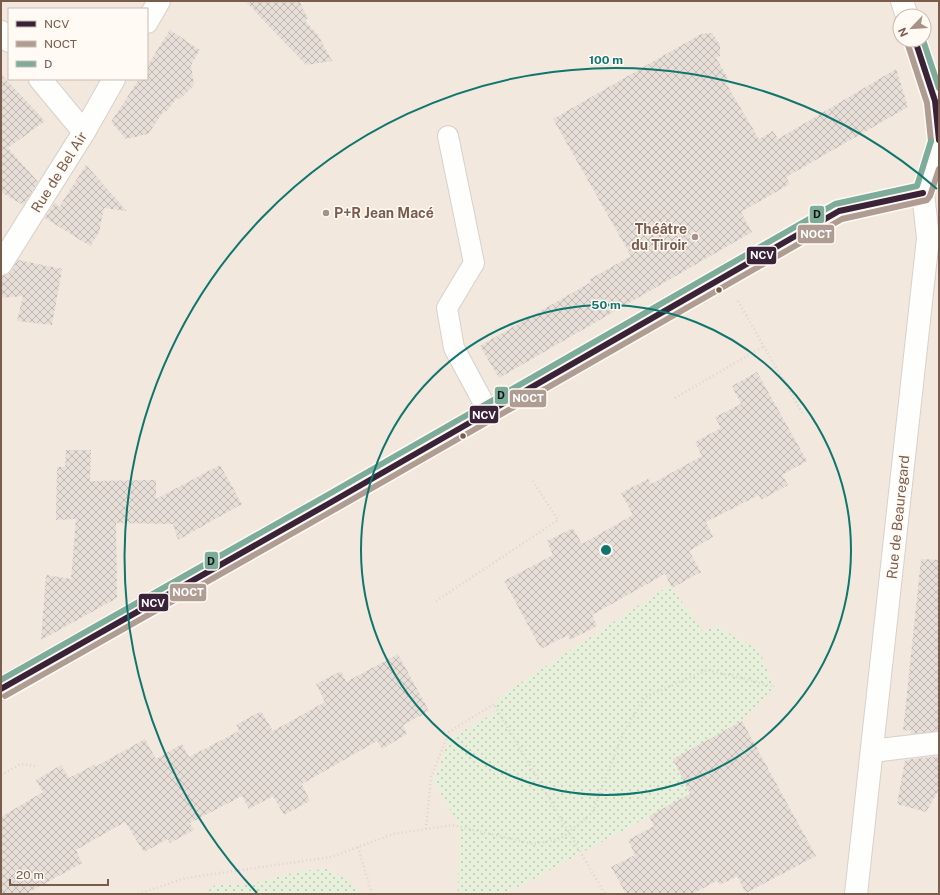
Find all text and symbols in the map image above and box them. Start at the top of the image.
legend [8,8,148,80]
north arrow [892,8,932,48]
text: NCV [44,17,69,31]
text: N [896,26,910,39]
text: NOCT [44,37,77,51]
text: 100 m [589,53,623,67]
text: D [44,57,52,71]
street label: Rue de Bel Air [28,129,90,215]
place label: P+R Jean Macé [334,205,434,221]
line badge: D [809,205,825,224]
marker: P+R Jean Macé [321,208,331,218]
text: D [813,208,821,220]
place label: Théâtre du Tiroir [631,221,687,253]
line badge: NOCT [797,224,835,244]
text: NOCT [800,228,832,240]
marker: Théâtre du Tiroir [690,232,700,242]
line badge: NCV [746,246,777,265]
text: NCV [750,249,774,261]
unlabelled marker [714,285,724,295]
text: 50 m [591,298,621,312]
line badge: D [494,386,509,405]
text: D [497,389,505,401]
line badge: NOCT [509,389,547,408]
text: NOCT [512,392,544,404]
line badge: NCV [469,405,499,424]
text: NCV [472,409,496,421]
unlabelled marker [458,431,468,441]
street label: Rue de Beauregard [884,454,912,580]
centre of rings [599,543,613,557]
line badge: D [204,551,219,570]
text: D [207,555,215,567]
line badge: NOCT [169,583,207,602]
text: NOCT [172,586,204,598]
line badge: NCV [138,593,169,612]
text: NCV [141,597,165,609]
scale bar [10,861,108,887]
text: 20 m [16,868,44,882]

